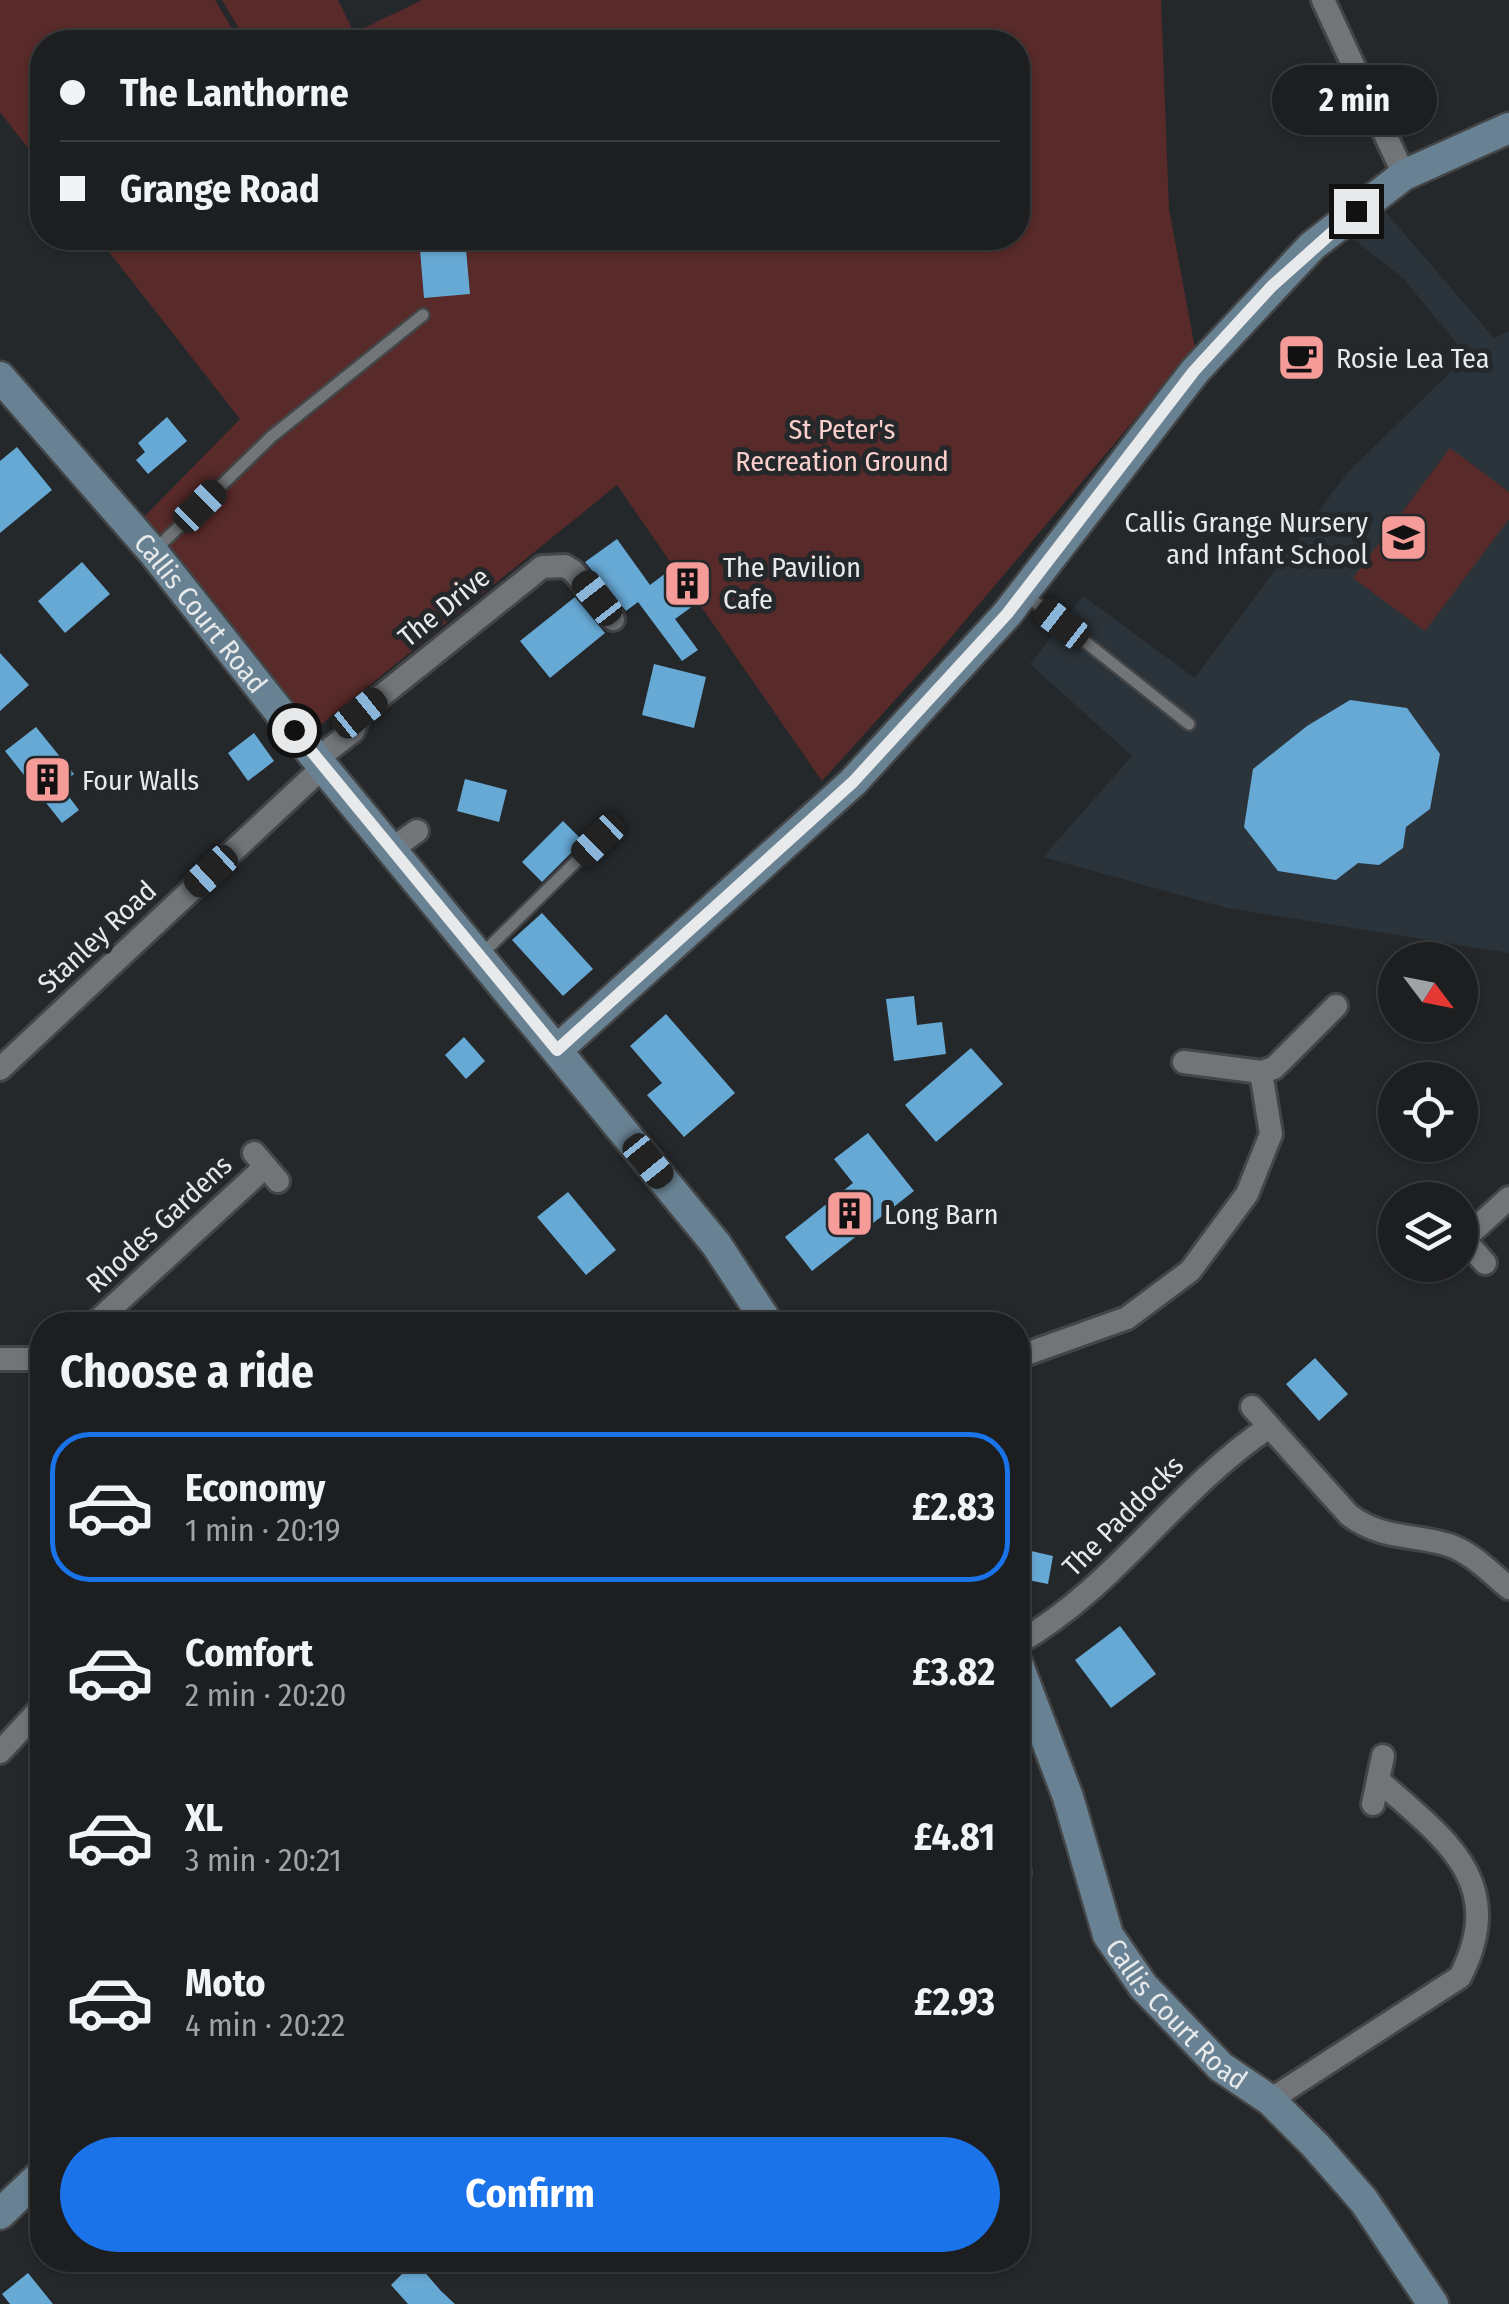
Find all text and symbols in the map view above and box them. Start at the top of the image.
callout: 2 min [1274,66,1438,136]
text: The Lanthorne [120,70,349,116]
text: 2 min [1319,81,1390,119]
text: Grange Road [120,166,320,212]
route end [1334,189,1379,234]
cafe icon: Rosie Lea Tea [1275,332,1327,384]
place label: Rosie Lea Tea [1336,342,1489,375]
park label: St Peter's Recreation Ground [735,413,949,478]
car [168,474,232,538]
place label: Callis Grange Nursery and Infant School [1125,506,1368,571]
school or university icon: Callis Grange Nursery and Infant School [1377,512,1429,564]
street label: Callis Court Road [128,526,274,699]
place label: The Pavilion Cafe [723,551,861,616]
building icon: The Pavilion Cafe [662,557,714,609]
street label: The Drive [392,560,496,654]
car [567,565,627,631]
car [1029,594,1095,654]
car [327,682,393,744]
route start [272,708,317,753]
building icon: Four Walls [21,754,73,806]
place label: Four Walls [82,764,199,797]
car [566,808,630,872]
car [179,840,243,902]
street label: Stanley Road [31,874,163,1000]
north arrow [1378,942,1478,1042]
map controls [1378,942,1478,1282]
button: locate [1378,1062,1478,1162]
car [617,1128,679,1194]
street label: Rhodes Gardens [80,1148,238,1300]
button: layers [1378,1182,1478,1282]
building icon: Long Barn [823,1188,875,1240]
place label: Long Barn [884,1198,999,1231]
text: Choose a ride [60,1345,314,1399]
street label: The Paddocks [1056,1449,1190,1583]
icon: car [65,1462,155,1552]
text: Economy [185,1465,325,1511]
text: £2.83 [912,1484,995,1530]
text: 1 min · 20:19 [185,1511,341,1549]
icon: car [65,1627,155,1717]
text: Comfort [185,1630,313,1676]
text: £3.82 [912,1649,995,1695]
text: 2 min · 20:20 [185,1676,346,1714]
icon: car [65,1792,155,1882]
text: XL [185,1795,223,1841]
text: £4.81 [914,1814,995,1860]
text: 3 min · 20:21 [185,1841,342,1879]
street label: Callis Court Road [1099,1932,1254,2096]
icon: car [65,1957,155,2047]
text: Moto [185,1960,266,2006]
text: £2.93 [914,1979,995,2025]
text: 4 min · 20:22 [185,2006,345,2044]
button: Confirm [60,2137,1000,2252]

